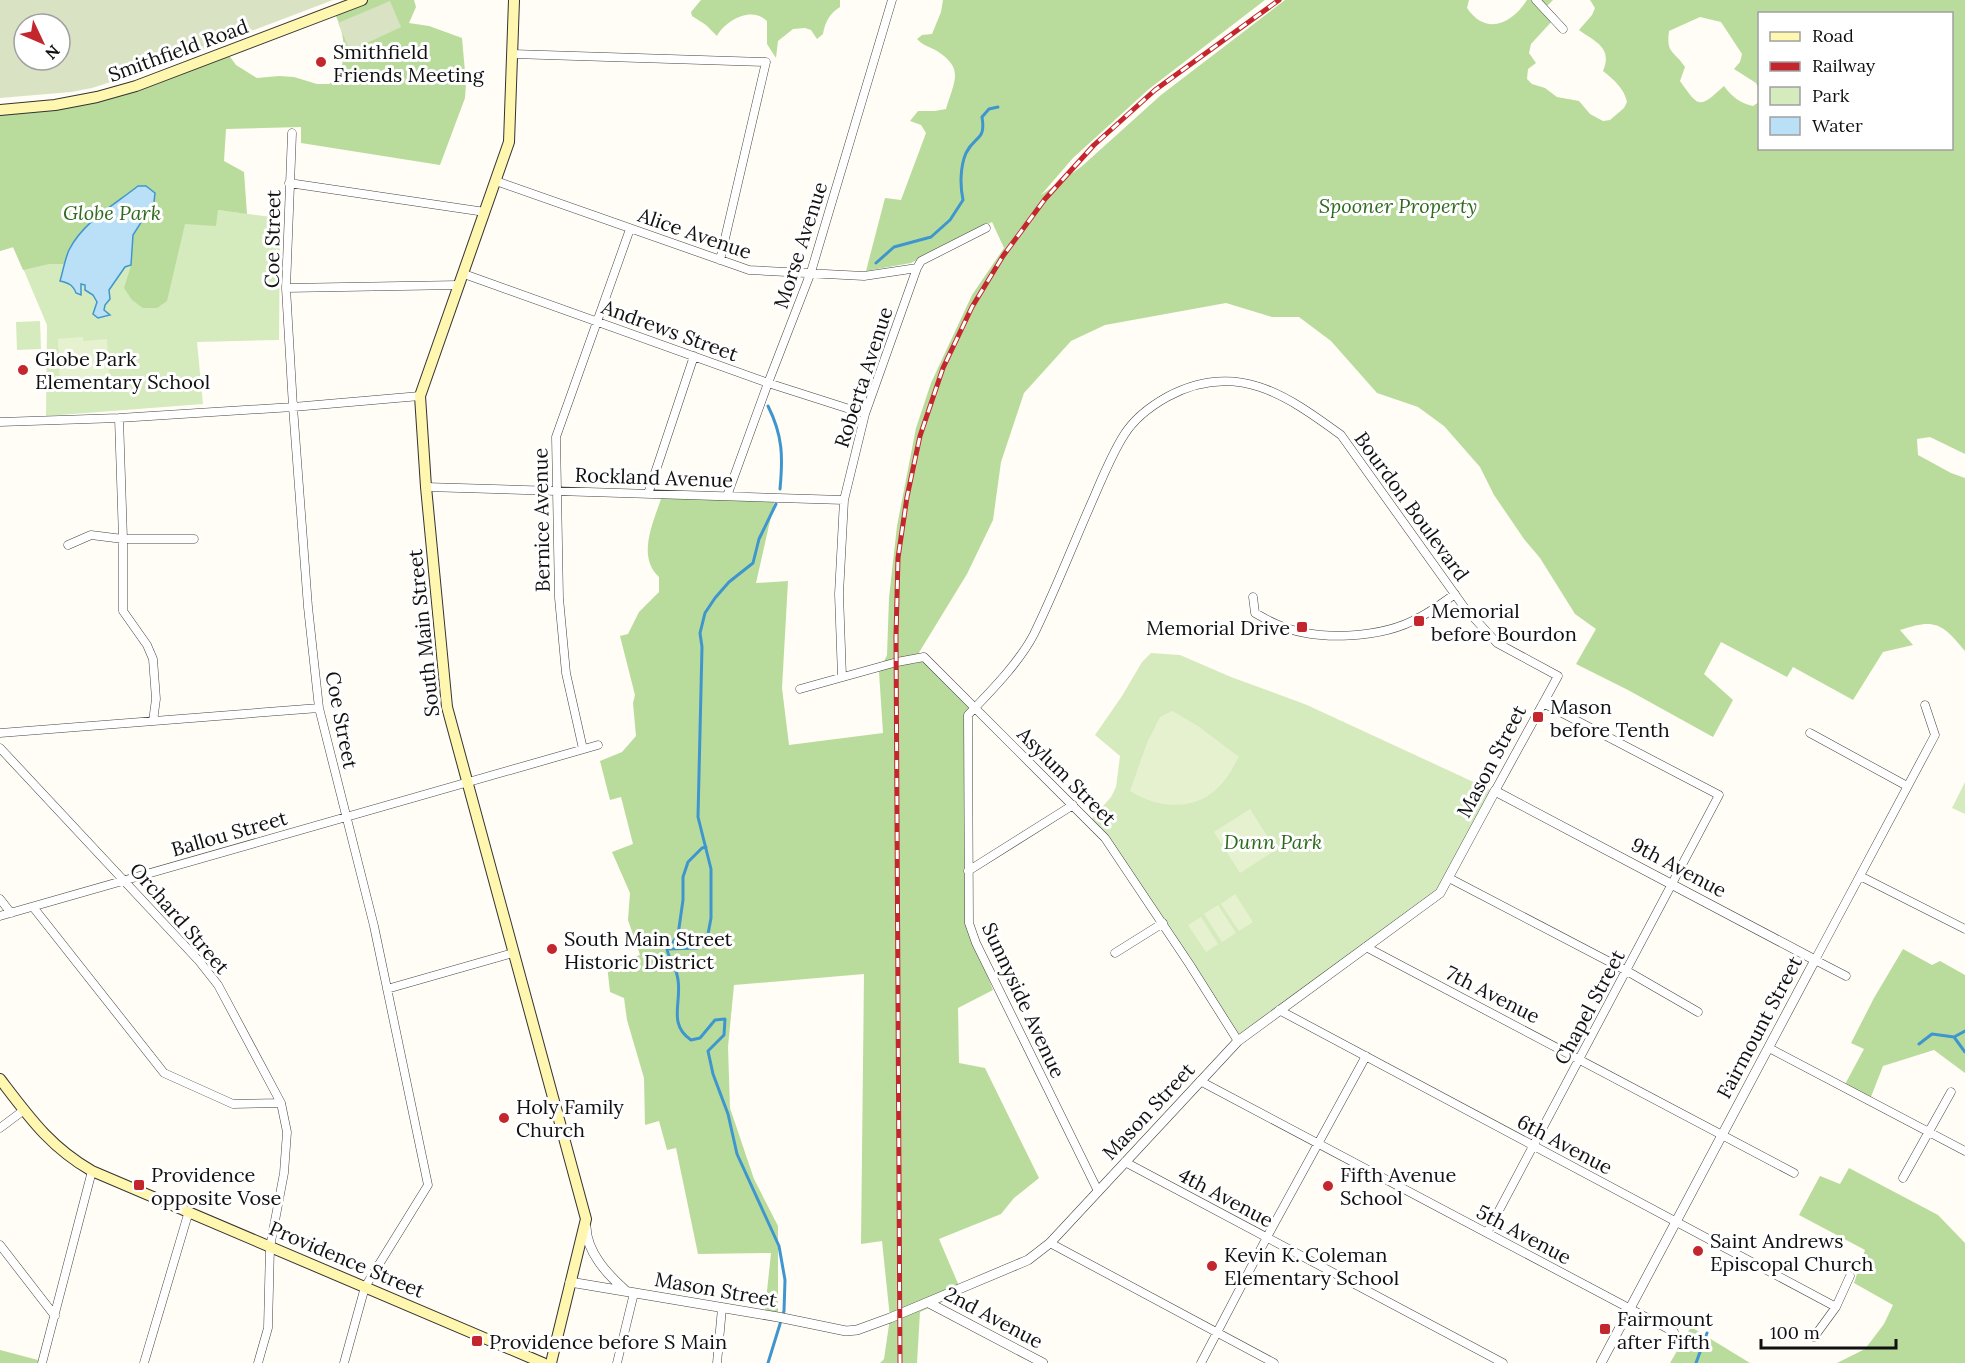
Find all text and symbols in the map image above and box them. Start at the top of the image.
north arrow [12,12,72,72]
legend [1758,12,1953,150]
street label: Smithfield Road [105,13,251,87]
text: Road [1812,24,1854,47]
place label: Smithfield Friends Meeting [333,39,485,87]
text: N [41,41,64,64]
text: Railway [1812,54,1876,77]
marker: Smithfield Friends Meeting [314,55,328,69]
text: Park [1812,84,1850,107]
text: Water [1812,114,1863,137]
street label: Morse Avenue [768,178,832,312]
street label: Coe Street [259,189,285,288]
park label: Spooner Property [1319,193,1477,218]
park label: Globe Park [63,200,161,225]
street label: Alice Avenue [634,202,755,264]
street label: Andrews Street [598,293,742,366]
street label: Roberta Avenue [828,303,898,451]
place label: Globe Park Elementary School [35,346,210,394]
marker: Globe Park Elementary School [16,363,30,377]
street label: Bourdon Boulevard [1349,426,1475,586]
street label: Bernice Avenue [527,448,555,592]
street label: Rockland Avenue [574,462,734,492]
street label: South Main Street [402,548,444,718]
place label: Memorial before Bourdon [1431,598,1577,646]
marker: Memorial before Bourdon [1412,614,1426,628]
place label: Memorial Drive [1146,615,1290,640]
marker: Memorial Drive [1295,620,1309,634]
street label: Coe Street [320,669,364,771]
place label: Mason before Tenth [1550,694,1670,742]
street label: Mason Street [1451,700,1531,822]
marker: Mason before Tenth [1531,710,1545,724]
street label: Asylum Street [1012,721,1122,831]
street label: Ballou Street [168,804,290,861]
park label: Dunn Park [1224,829,1322,854]
street label: 9th Avenue [1627,831,1731,903]
street label: Orchard Street [125,857,235,979]
street label: Sunnyside Avenue [977,918,1071,1082]
place label: South Main Street Historic District [564,926,733,974]
marker: South Main Street Historic District [545,942,559,956]
street label: Chapel Street [1548,945,1630,1069]
street label: Fairmount Street [1711,951,1807,1103]
street label: 7th Avenue [1442,960,1544,1028]
street label: Mason Street [1097,1057,1200,1165]
place label: Holy Family Church [516,1094,624,1142]
street label: 6th Avenue [1513,1108,1617,1180]
marker: Holy Family Church [497,1111,511,1125]
place label: Providence opposite Vose [151,1162,282,1210]
street label: 4th Avenue [1174,1162,1278,1232]
place label: Fifth Avenue School [1340,1162,1456,1210]
marker: Providence opposite Vose [132,1178,146,1192]
marker: Fifth Avenue School [1321,1179,1335,1193]
street label: 5th Avenue [1472,1199,1576,1269]
street label: Providence Street [266,1215,429,1303]
place label: Saint Andrews Episcopal Church [1710,1228,1873,1276]
place label: Kevin K. Coleman Elementary School [1224,1242,1399,1290]
marker: Saint Andrews Episcopal Church [1691,1244,1705,1258]
marker: Kevin K. Coleman Elementary School [1205,1259,1219,1273]
street label: Mason Street [653,1266,779,1312]
street label: 2nd Avenue [940,1281,1048,1353]
place label: Fairmount after Fifth [1617,1306,1713,1354]
scale bar [1761,1312,1896,1350]
text: 100 m [1770,1321,1820,1344]
marker: Fairmount after Fifth [1598,1322,1612,1336]
place label: Providence before S Main [489,1329,727,1354]
marker: Providence before S Main [470,1334,484,1348]

